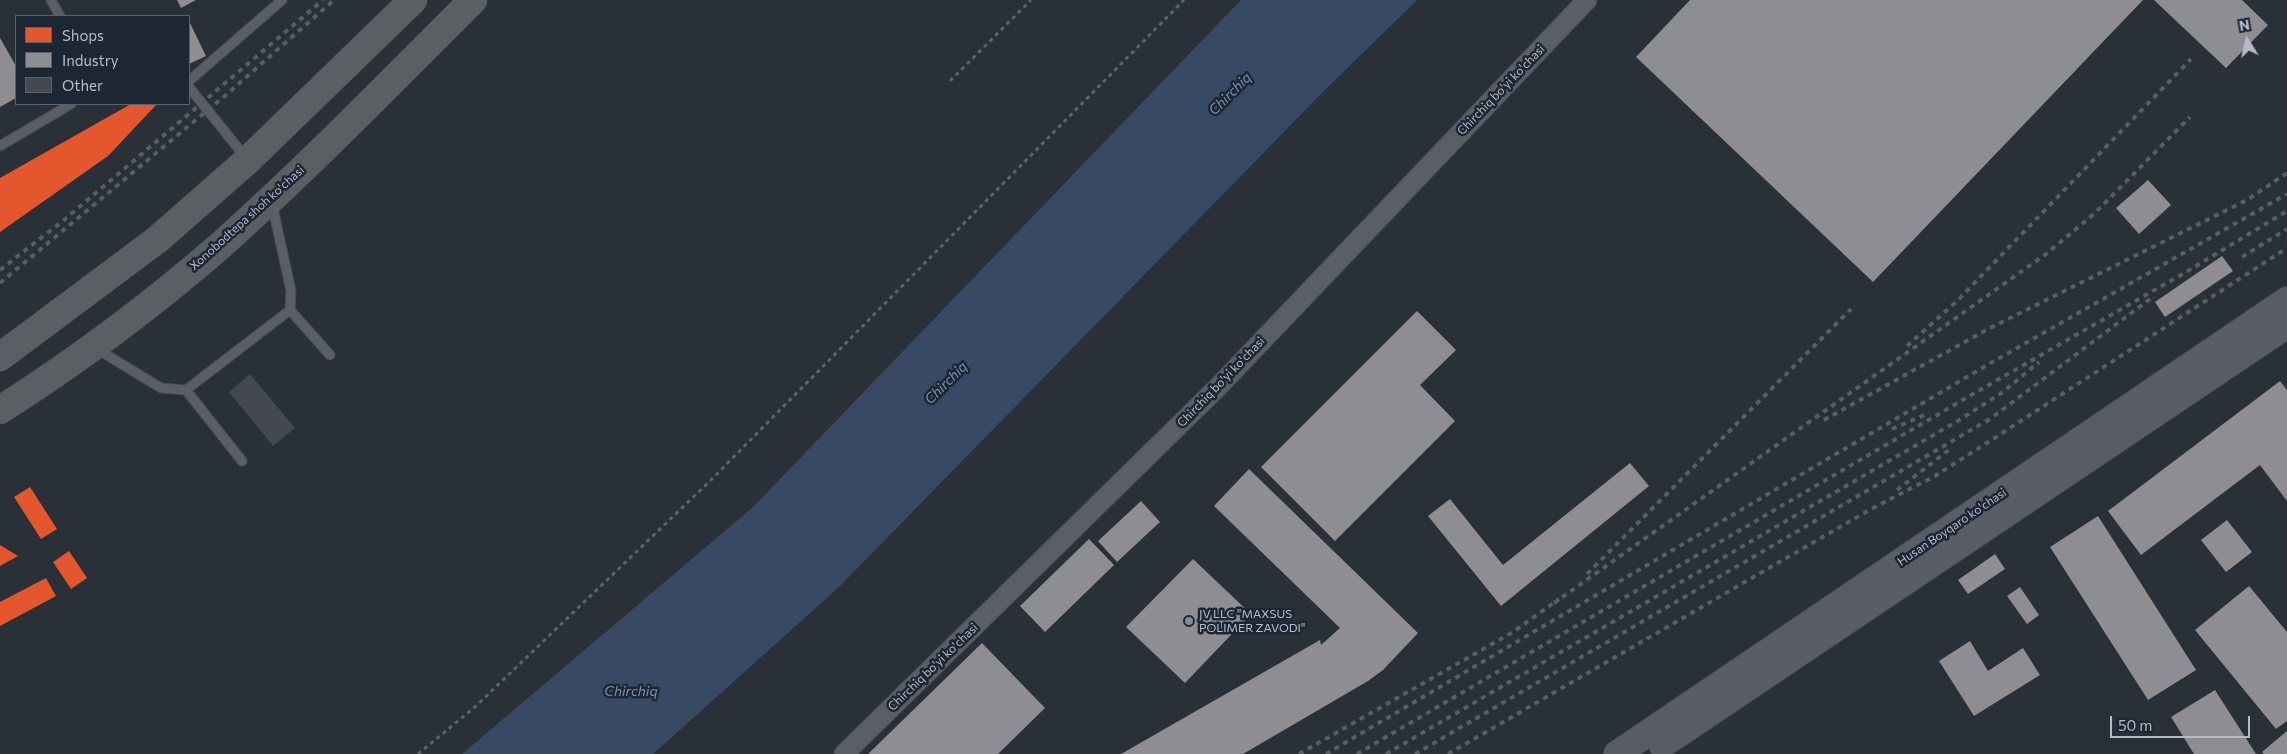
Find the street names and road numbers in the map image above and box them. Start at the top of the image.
street label: Chirchiq bo'yi ko'chasi [1454,42,1548,138]
street label: Xonobodtepa shoh ko'chasi [187,163,307,273]
street label: Chirchiq bo'yi ko'chasi [1174,334,1268,430]
street label: Husan Boyqaro ko'chasi [1895,485,2009,569]
street label: Chirchiq bo'yi ko'chasi [885,620,981,714]

